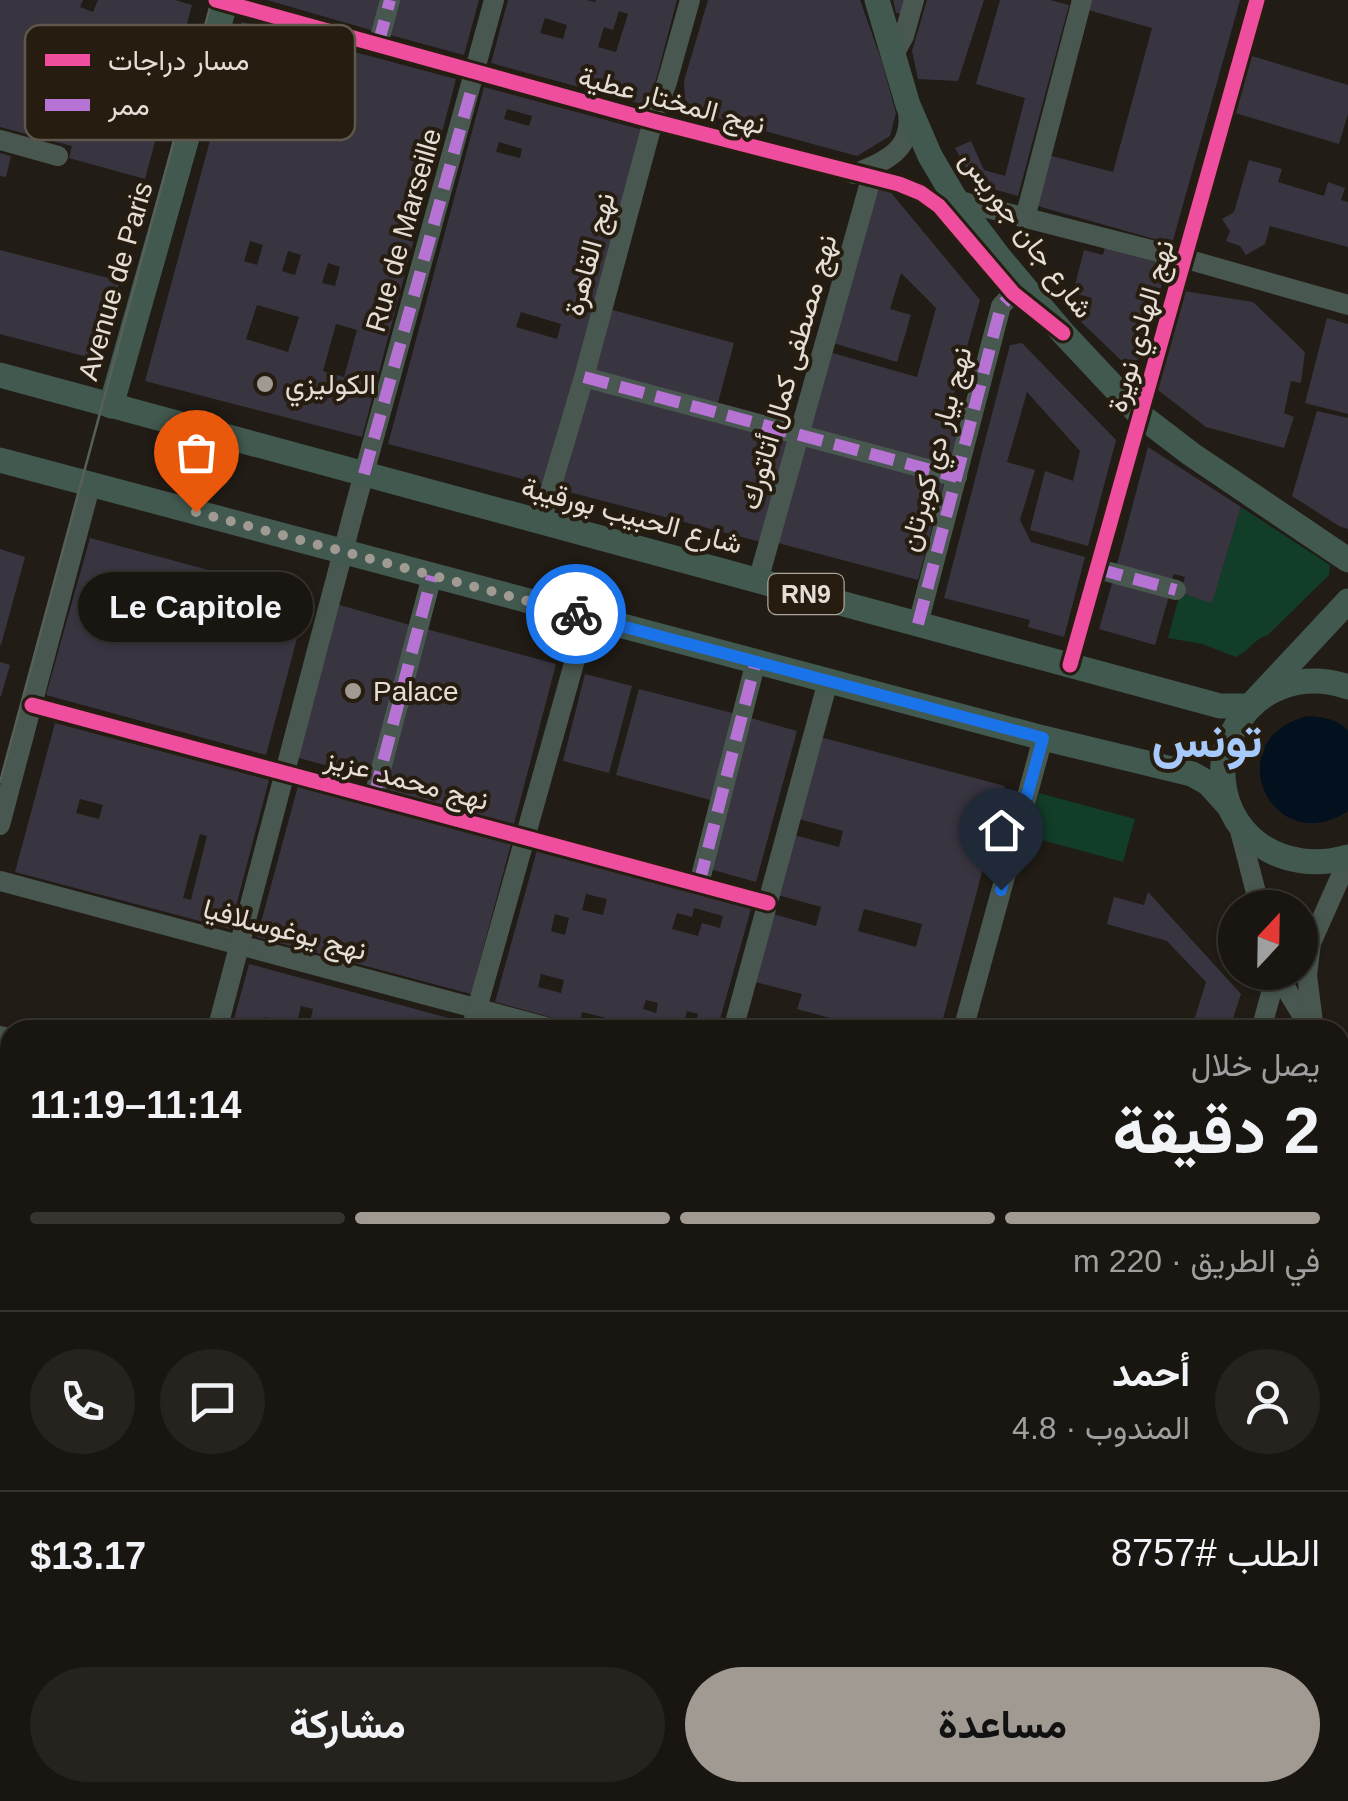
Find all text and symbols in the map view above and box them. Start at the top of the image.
legend [25,25,355,140]
text: مسار دراجات [108,45,249,78]
street label: نهج المختار عطية [574,61,769,144]
text: ممر [107,90,150,123]
street label: Rue de Marseille [360,125,447,335]
street label: شارع جان جوريس [951,145,1099,326]
street label: Avenue de Paris [72,178,159,384]
street label: نهج القاهرة [558,189,625,320]
street label: نهج مصطفى كمال أتاتورك [734,231,846,514]
street label: نهج الهادي نويرة [1101,237,1187,418]
street label: نهج بيار دي كوبرتان [893,343,984,557]
place label: الكوليزي [285,369,376,407]
marker: الكوليزي [254,373,276,395]
pin [154,410,239,513]
icon: bag [169,425,224,480]
street label: شارع الحبيب بورقيبة [517,471,745,563]
courier [526,564,626,664]
callout: Le Capitole [79,572,314,642]
road number: RN9 [768,574,844,614]
icon: bike [549,587,604,642]
text: Le Capitole [109,589,282,625]
place label: Palace [373,676,459,707]
marker: Palace [342,680,364,702]
district label: تونس [1152,714,1262,770]
street label: نهج محمد عزيز [320,743,492,820]
pin [959,788,1044,891]
icon: home [974,803,1029,858]
north arrow [1218,890,1318,990]
map controls [1218,890,1318,990]
street label: نهج يوغوسلافيا [199,893,370,970]
text: يصل خلال [1191,1047,1320,1083]
text: 11:14–11:19 [30,1084,241,1126]
text: 2 دقيقة [1113,1094,1320,1167]
text: في الطريق · 220 m [1073,1243,1320,1279]
button: phone [30,1349,135,1454]
button: chat [160,1349,265,1454]
button: person [1215,1349,1320,1454]
text: أحمد [1112,1352,1190,1394]
text: المندوب · 4.8 [1012,1410,1190,1446]
text: الطلب #8757 [1111,1532,1320,1574]
text: $13.17 [30,1535,146,1577]
button: مشاركة [30,1667,665,1782]
button: مساعدة [685,1667,1320,1782]

